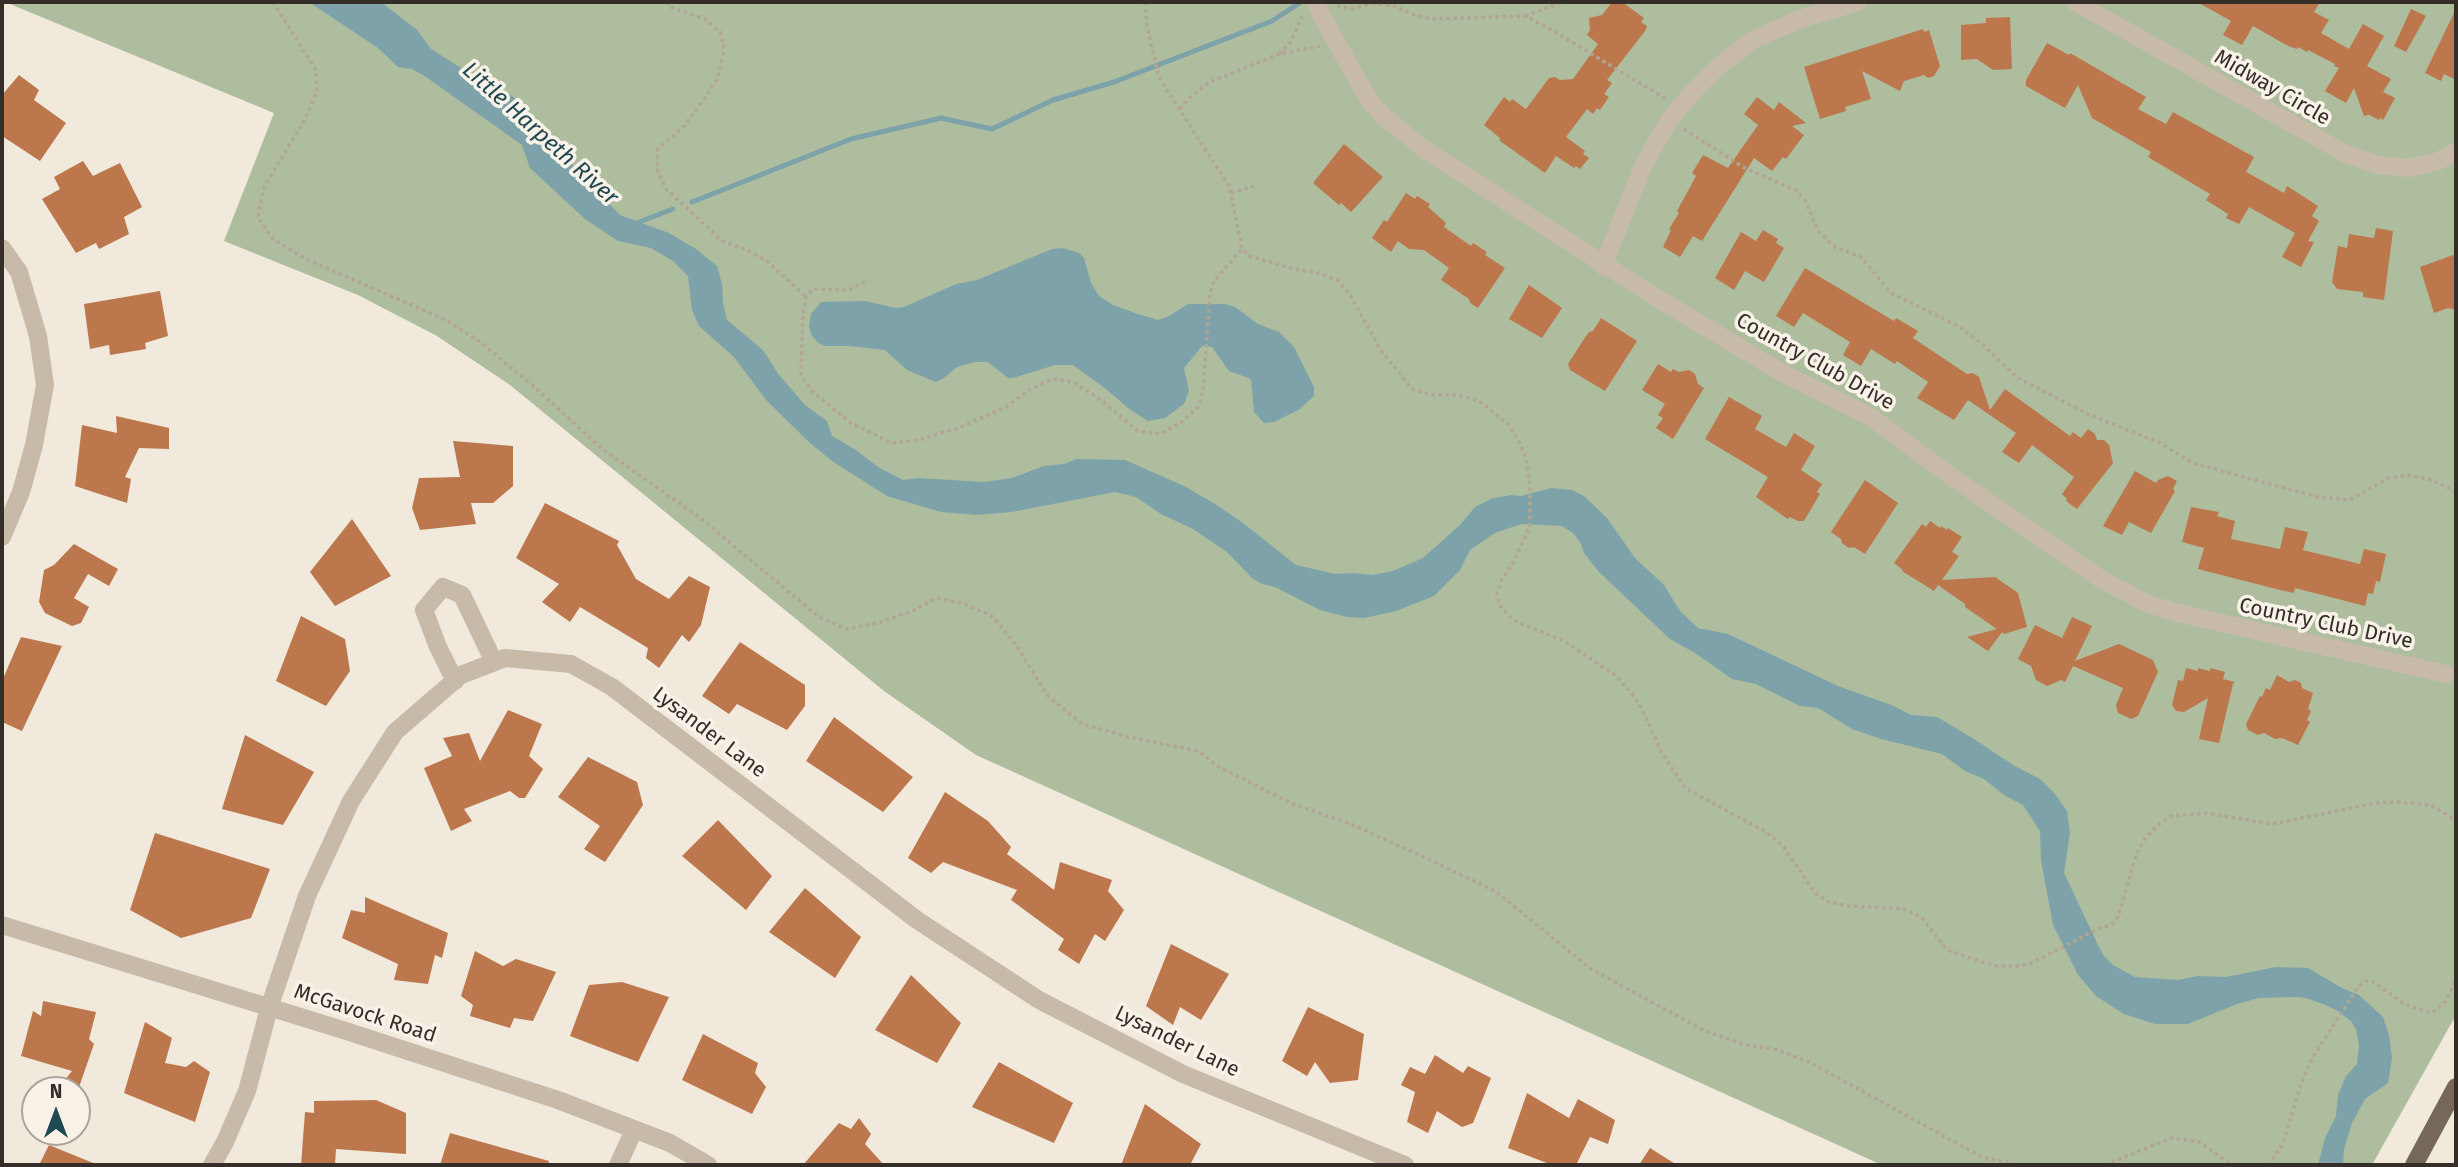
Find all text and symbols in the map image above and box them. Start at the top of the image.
street label: Midway Circle [2210,45,2334,131]
water label: Little Harpeth River [456,57,624,211]
street label: Country Club Drive [1732,308,1898,416]
street label: Country Club Drive [2237,593,2415,655]
street label: Lysander Lane [647,682,771,784]
street label: McGavock Road [291,979,439,1049]
street label: Lysander Lane [1111,1001,1243,1083]
north arrow [21,1076,91,1146]
text: N [50,1080,62,1103]

